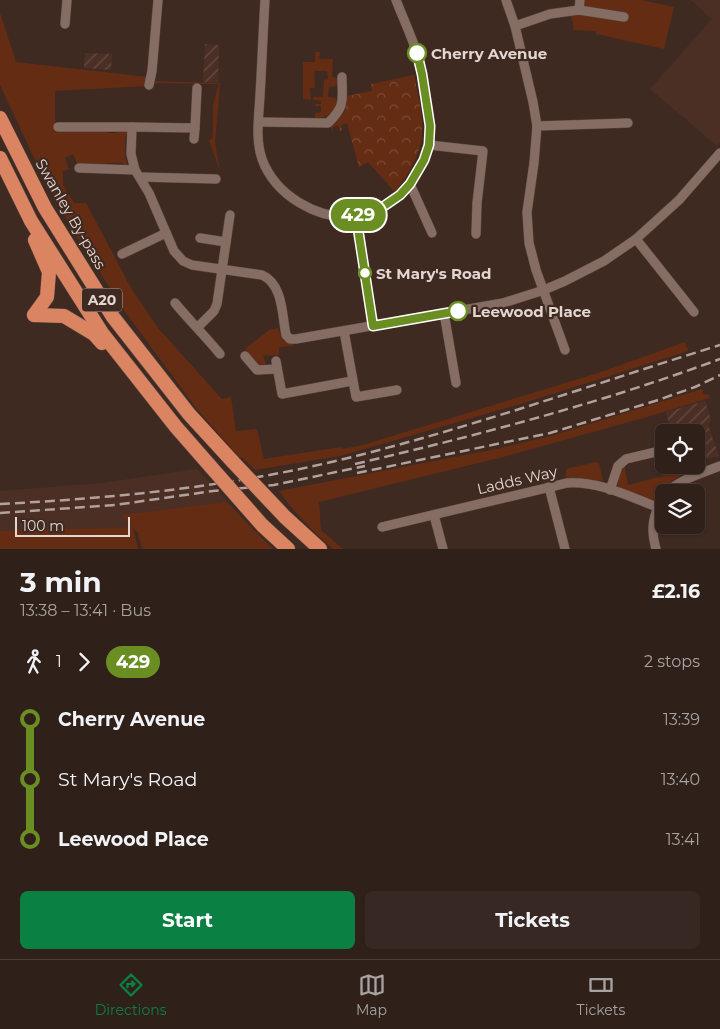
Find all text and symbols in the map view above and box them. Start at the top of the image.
marker: Cherry Avenue [407,43,427,63]
place label: Cherry Avenue [431,44,547,63]
street label: Swanley By-pass [32,155,110,273]
line badge: 429 [329,199,387,231]
text: 429 [341,204,375,226]
place label: St Mary's Road [376,264,491,283]
marker: St Mary's Road [358,266,372,280]
road number: A20 [82,288,122,312]
marker: Leewood Place [448,301,468,321]
place label: Leewood Place [472,302,591,321]
map controls [655,424,705,534]
button: locate [655,424,705,474]
street label: Ladds Way [475,461,560,498]
button: layers [655,484,705,534]
scale bar [15,514,130,537]
text: 100 m [22,517,64,535]
text: 3 min [20,565,102,599]
text: £2.16 [652,580,700,603]
text: 13:38 – 13:41 · Bus [20,601,151,620]
icon: walk [20,648,48,676]
icon: forward [70,648,98,676]
text: 429 [116,651,150,673]
text: 1 [56,652,62,671]
text: 2 stops [644,652,700,671]
text: Cherry Avenue [58,708,205,731]
text: 13:39 [663,710,700,729]
text: St Mary's Road [58,768,197,791]
text: 13:40 [661,770,700,789]
text: Leewood Place [58,828,209,851]
text: 13:41 [666,830,700,849]
button: Start [20,891,355,949]
button: Tickets [365,891,700,949]
tab: Directions [95,971,166,1019]
tab: Map [356,971,387,1019]
tab: Tickets [577,971,625,1019]

